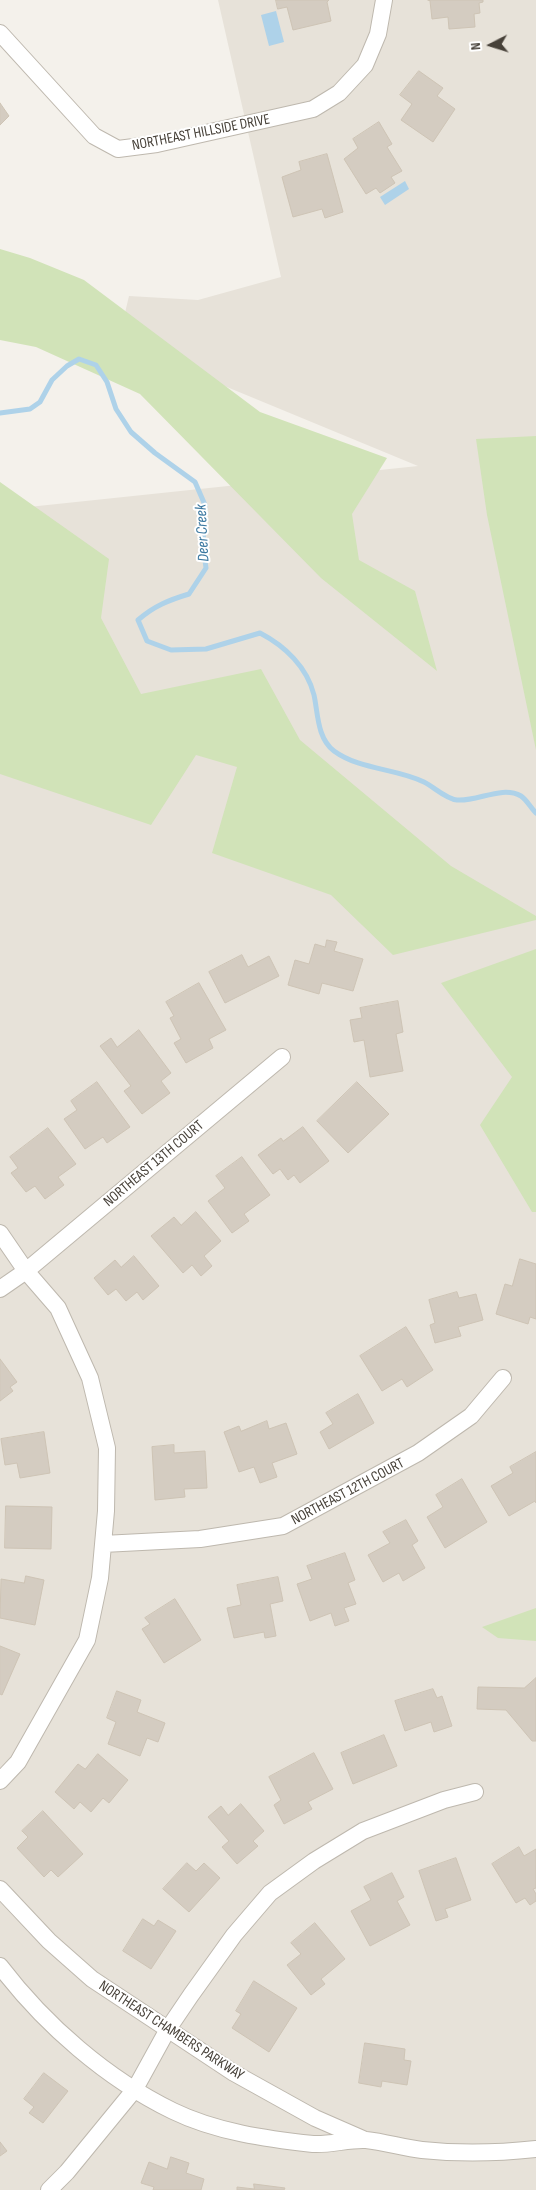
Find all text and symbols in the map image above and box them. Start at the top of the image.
north arrow [466,20,516,70]
text: N [467,42,484,51]
street label: NORTHEAST HILLSIDE DRIVE [131,111,271,155]
water label: Deer Creek [192,504,214,562]
street label: NORTHEAST 13TH COURT [100,1117,208,1211]
street label: NORTHEAST 12TH COURT [288,1455,408,1529]
street label: NORTHEAST CHAMBERS PARKWAY [95,1977,247,2085]

